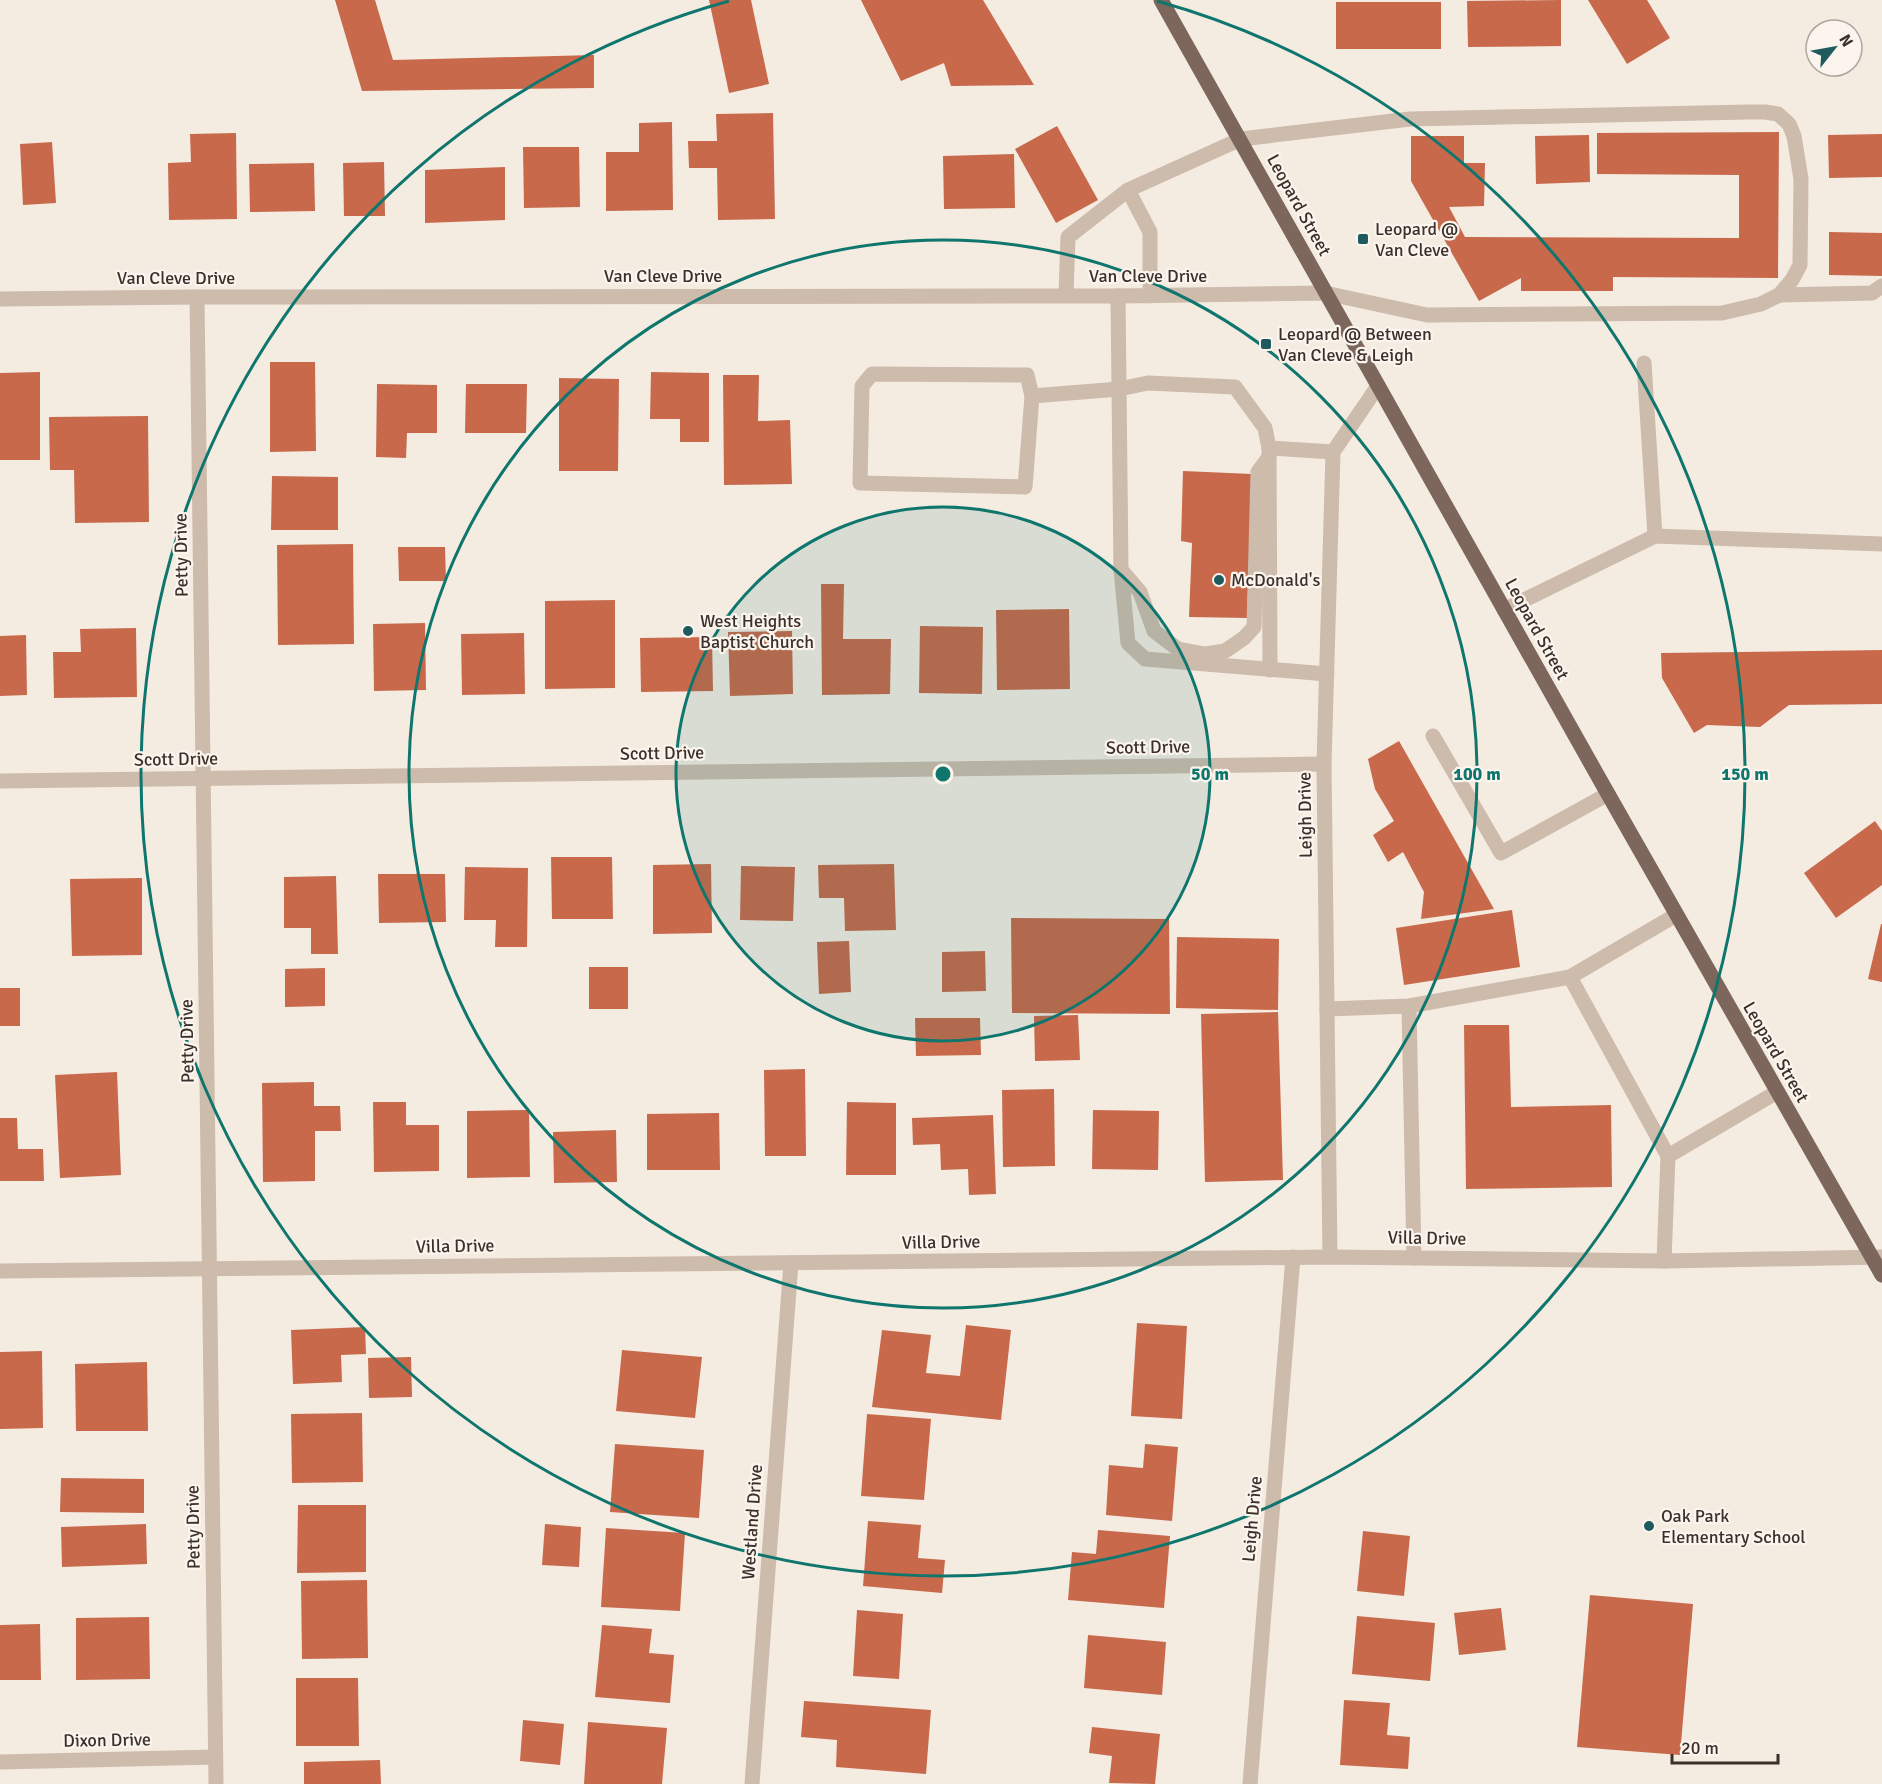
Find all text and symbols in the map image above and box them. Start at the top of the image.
north arrow [1804,18,1864,78]
text: N [1835,31,1857,51]
street label: Leopard Street [1262,150,1336,260]
place label: Leopard @ Van Cleve [1375,218,1458,261]
marker: Leopard @ Van Cleve [1356,232,1370,246]
street label: Van Cleve Drive [604,265,722,287]
street label: Van Cleve Drive [1089,265,1207,287]
street label: Van Cleve Drive [117,267,235,289]
place label: Leopard @ Between Van Cleve & Leigh [1278,323,1432,366]
marker: Leopard @ Between Van Cleve & Leigh [1259,337,1273,351]
street label: Petty Drive [169,513,193,597]
place label: McDonald's [1231,569,1320,591]
marker: McDonald's [1212,573,1226,587]
street label: Leopard Street [1500,574,1574,684]
place label: West Heights Baptist Church [700,610,814,653]
marker: West Heights Baptist Church [681,624,695,638]
street label: Scott Drive [1106,735,1190,759]
street label: Scott Drive [620,741,704,765]
street label: Scott Drive [134,747,218,771]
text: 50 m [1191,763,1229,785]
text: 100 m [1453,763,1501,785]
text: 150 m [1721,763,1769,785]
centre of rings [933,764,953,784]
street label: Leigh Drive [1293,772,1317,858]
street label: Leopard Street [1738,998,1814,1106]
street label: Petty Drive [175,999,199,1083]
street label: Villa Drive [1387,1226,1467,1250]
street label: Villa Drive [901,1230,981,1254]
street label: Villa Drive [415,1234,495,1258]
street label: Westland Drive [737,1463,767,1581]
street label: Leigh Drive [1237,1475,1267,1563]
street label: Petty Drive [181,1485,205,1569]
place label: Oak Park Elementary School [1661,1505,1806,1548]
marker: Oak Park Elementary School [1642,1519,1656,1533]
scale bar [1672,1727,1778,1765]
street label: Dixon Drive [63,1728,151,1752]
text: 20 m [1681,1737,1719,1759]

